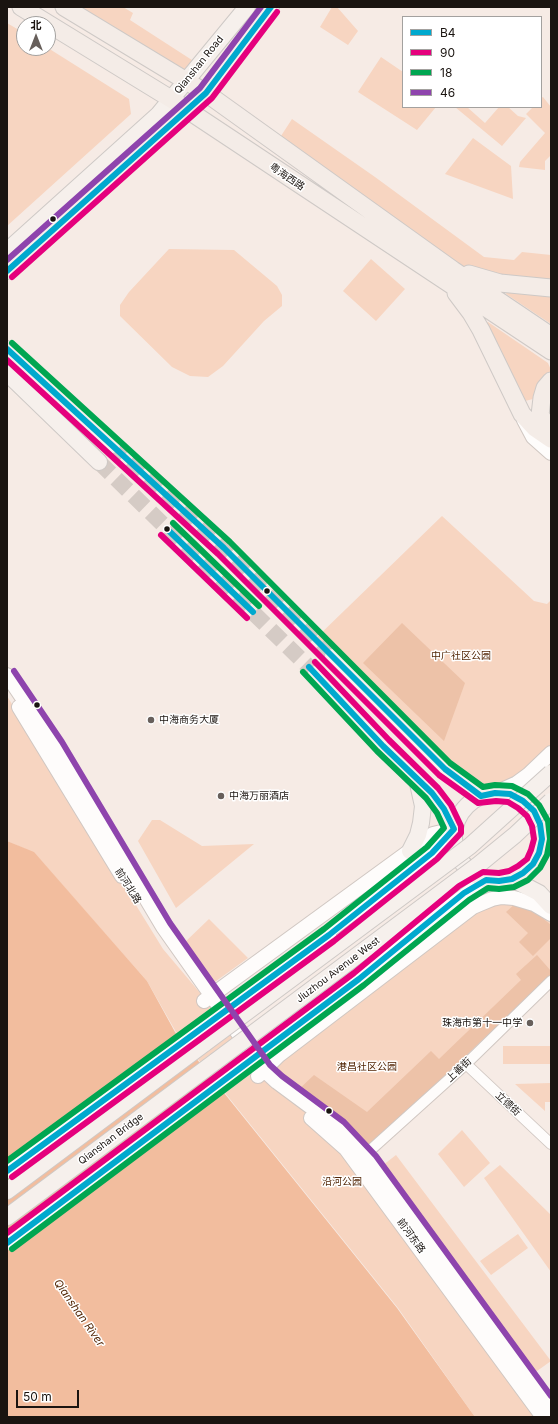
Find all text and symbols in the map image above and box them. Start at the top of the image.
north arrow [16,16,56,56]
legend [402,16,542,108]
text: 北 [31,18,42,32]
text: B4 [440,25,456,40]
street label: Qianshan Road [172,34,226,96]
text: 90 [440,45,455,60]
text: 18 [440,65,452,80]
text: 46 [440,85,455,100]
street label: 粤海西路 [267,161,307,193]
unlabelled marker [48,214,58,224]
unlabelled marker [162,524,172,534]
unlabelled marker [262,586,272,596]
park label: 中广社区公园 [431,650,491,662]
unlabelled marker [32,700,42,710]
place label: 中海商务大厦 [159,714,219,726]
marker: 中海商务大厦 [146,715,156,725]
place label: 中海万丽酒店 [229,790,289,802]
marker: 中海万丽酒店 [216,791,226,801]
street label: 前河北路 [112,866,144,906]
street label: Jiuzhou Avenue West [294,935,382,1005]
place label: 珠海市第十一中学 [442,1017,522,1029]
marker: 珠海市第十一中学 [525,1018,535,1028]
street label: 上善街 [444,1055,474,1085]
park label: 港昌社区公园 [337,1061,397,1073]
street label: 立德街 [493,1089,523,1119]
unlabelled marker [324,1106,334,1116]
street label: Qianshan Bridge [76,1111,146,1167]
park label: 沿河公园 [322,1176,362,1188]
street label: 前河东路 [394,1216,428,1256]
water label: Qianshan River [51,1277,107,1349]
scale bar [18,1382,81,1408]
text: 50 m [23,1389,52,1404]

